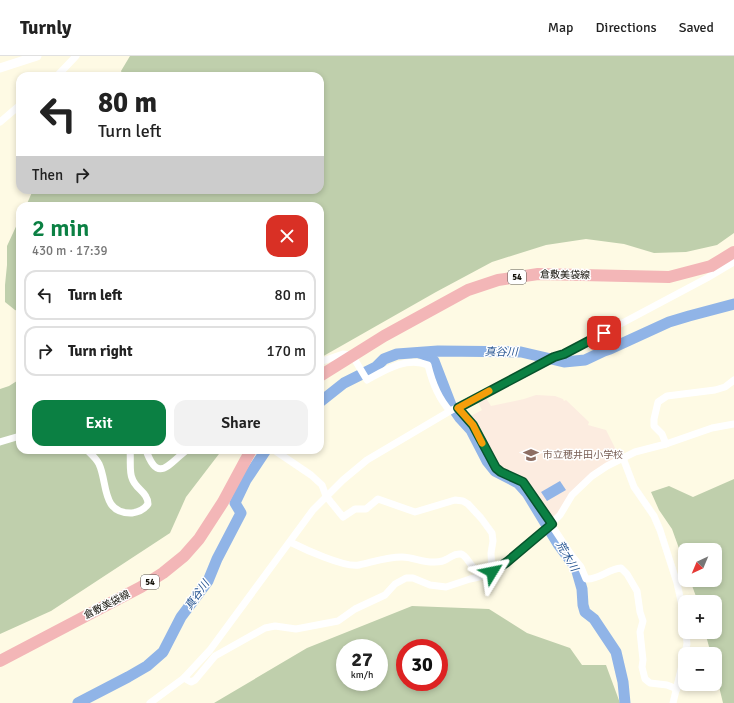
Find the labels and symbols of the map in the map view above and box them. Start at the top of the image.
street label: 倉敷美袋線 [540,269,590,281]
road number: 54 [508,270,526,284]
pin [587,316,621,350]
water label: 真谷川 [484,345,519,359]
school or university icon: 市立穂井田小学校 [522,446,540,464]
place label: 市立穂井田小学校 [543,449,623,461]
water label: 荒木川 [553,538,581,574]
north arrow [678,543,722,587]
position arrow [471,551,513,593]
road number: 54 [141,575,159,589]
water label: 真谷川 [182,577,213,612]
street label: 倉敷美袋線 [82,588,132,622]
speed limit sign: 30 [396,639,448,691]

